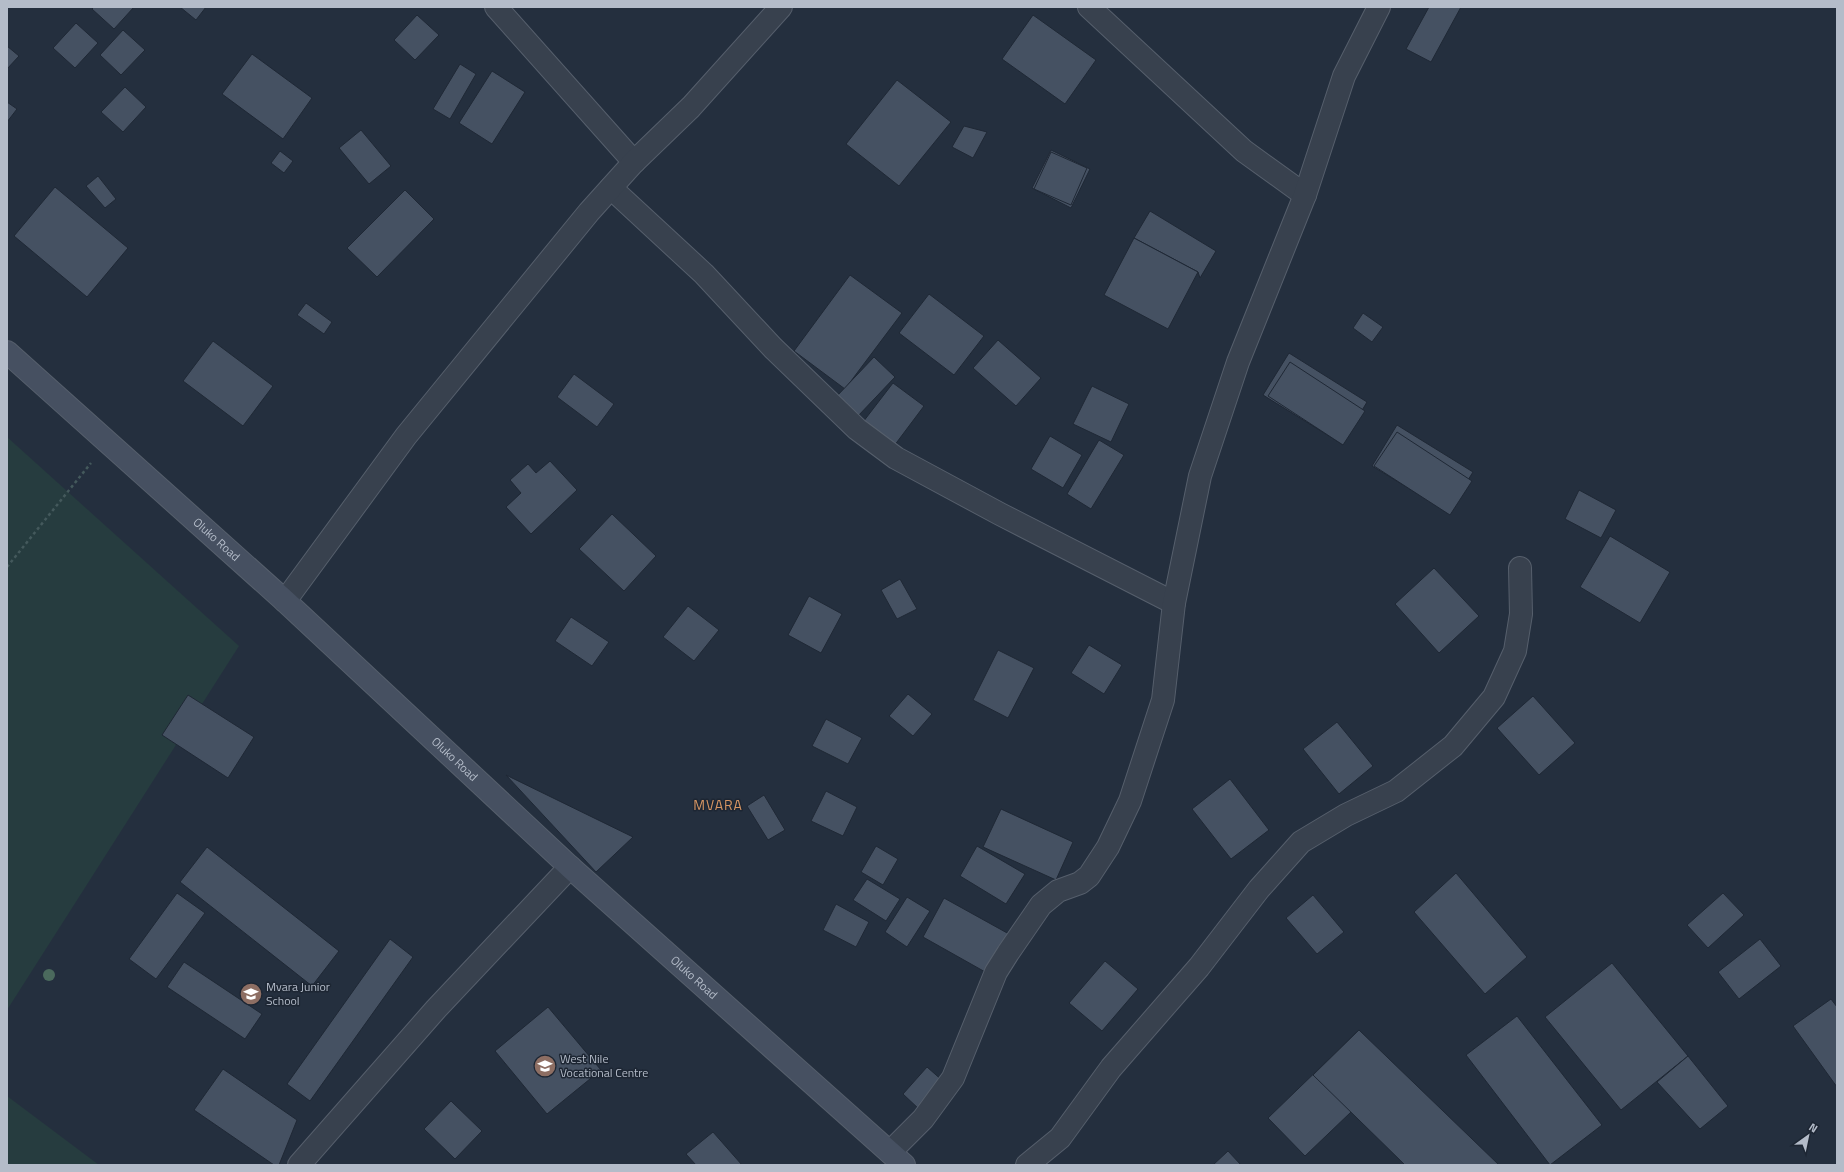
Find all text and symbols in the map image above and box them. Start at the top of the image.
street label: Oluko Road [189,513,244,565]
street label: Oluko Road [427,732,482,785]
district label: MVARA [693,794,743,815]
street label: Oluko Road [666,951,722,1003]
place label: Mvara Junior School [266,977,330,1010]
school or university icon: Mvara Junior School [238,981,264,1007]
place label: West Nile Vocational Centre [560,1049,648,1082]
school or university icon: West Nile Vocational Centre [532,1053,558,1079]
north arrow [1788,1116,1828,1156]
text: N [1806,1119,1821,1136]

